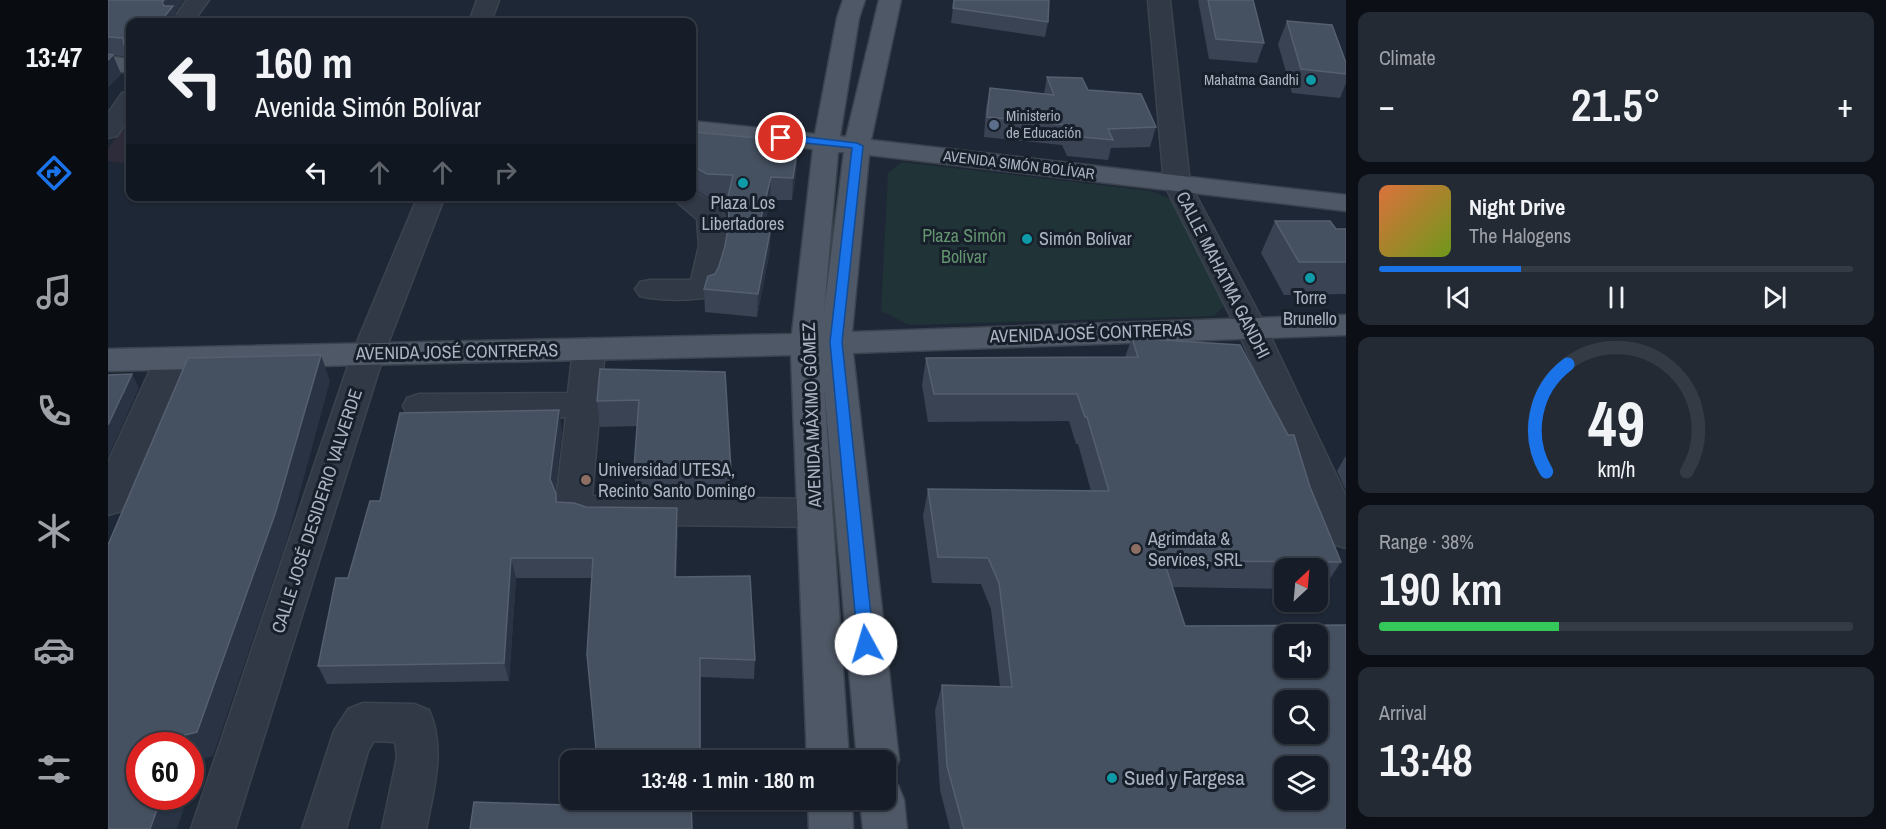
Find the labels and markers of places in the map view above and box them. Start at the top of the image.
place label: Mahatma Gandhi [1204,69,1299,90]
marker: Mahatma Gandhi [1304,73,1318,87]
place label: Ministerio de Educación [1006,105,1081,143]
pin [755,112,806,163]
marker: Ministerio de Educación [987,118,1001,132]
marker: Plaza Los Libertadores [736,176,750,190]
place label: Plaza Los Libertadores [702,190,784,236]
place label: Simón Bolívar [1039,226,1132,251]
marker: Simón Bolívar [1020,232,1034,246]
marker: Torre Brunello [1303,271,1317,285]
place label: Torre Brunello [1283,285,1337,331]
place label: Universidad UTESA, Recinto Santo Domingo [598,457,756,503]
marker: Universidad UTESA, Recinto Santo Domingo [579,473,593,487]
place label: Agrimdata & Services, SRL [1147,526,1242,572]
marker: Agrimdata & Services, SRL [1129,542,1143,556]
place label: Sued y Fargesa [1124,763,1245,792]
marker: Sued y Fargesa [1105,771,1119,785]

